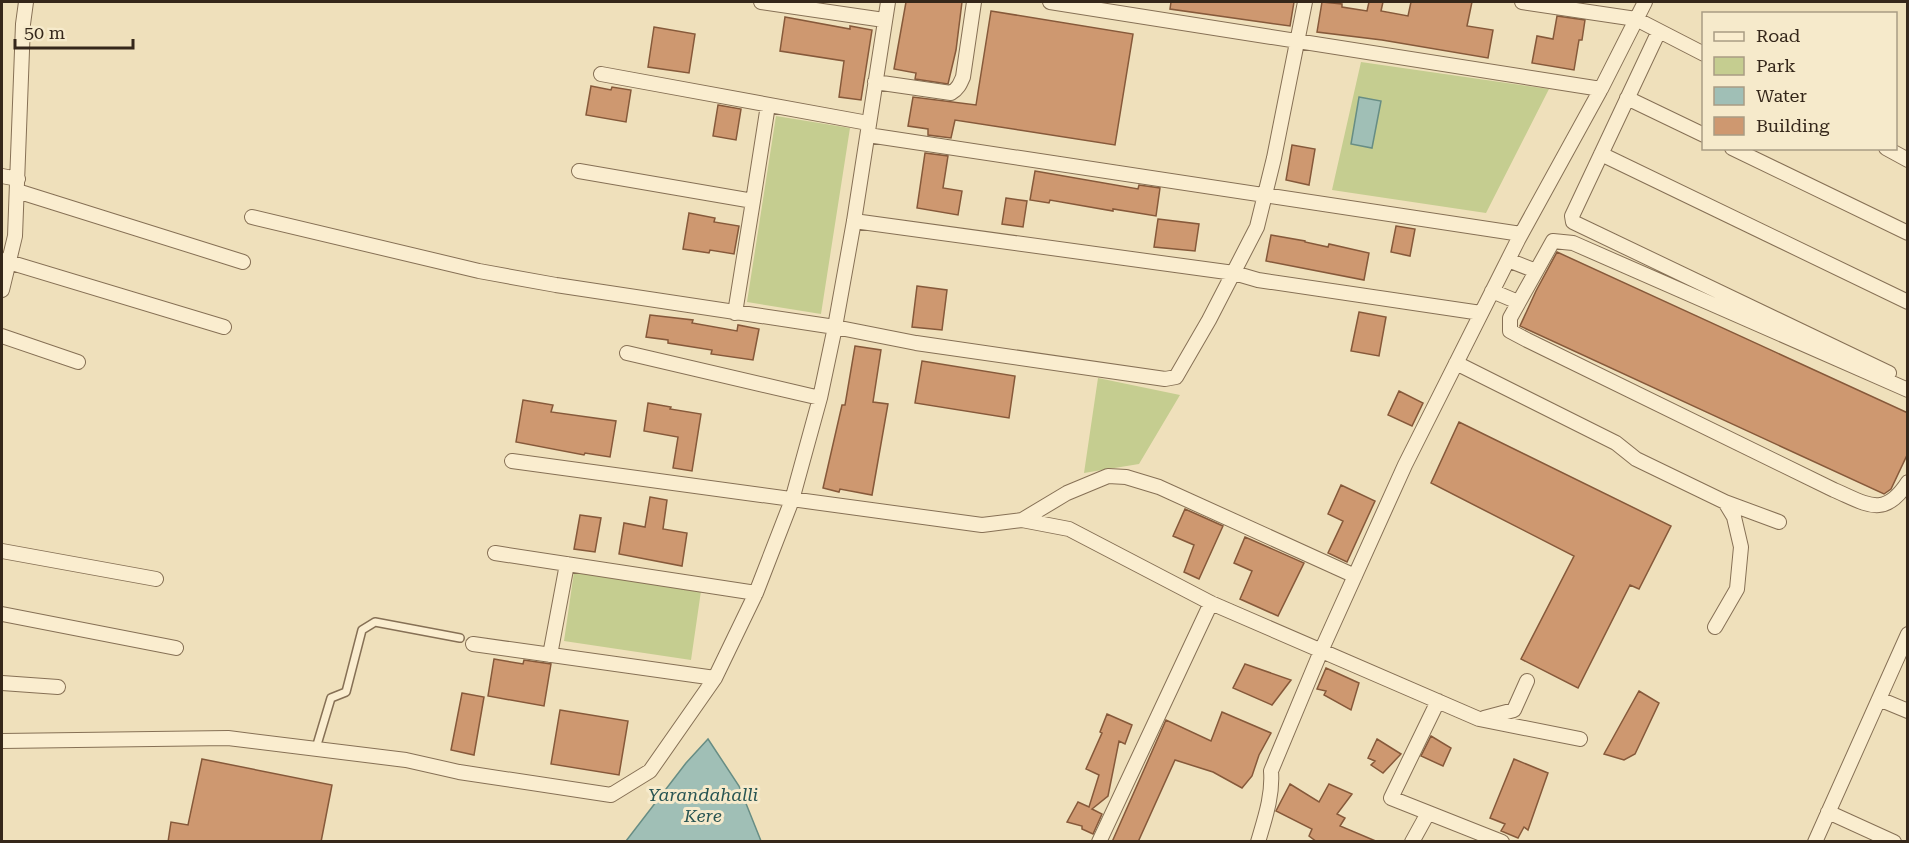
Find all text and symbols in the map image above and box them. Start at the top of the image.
scale bar [15,12,134,50]
legend [1702,12,1897,150]
text: 50 m [24,22,65,43]
text: Road [1756,25,1801,46]
text: Park [1756,55,1796,76]
text: Water [1756,85,1807,106]
text: Building [1756,115,1830,136]
water label: Yarandahalli Kere [648,784,759,826]

